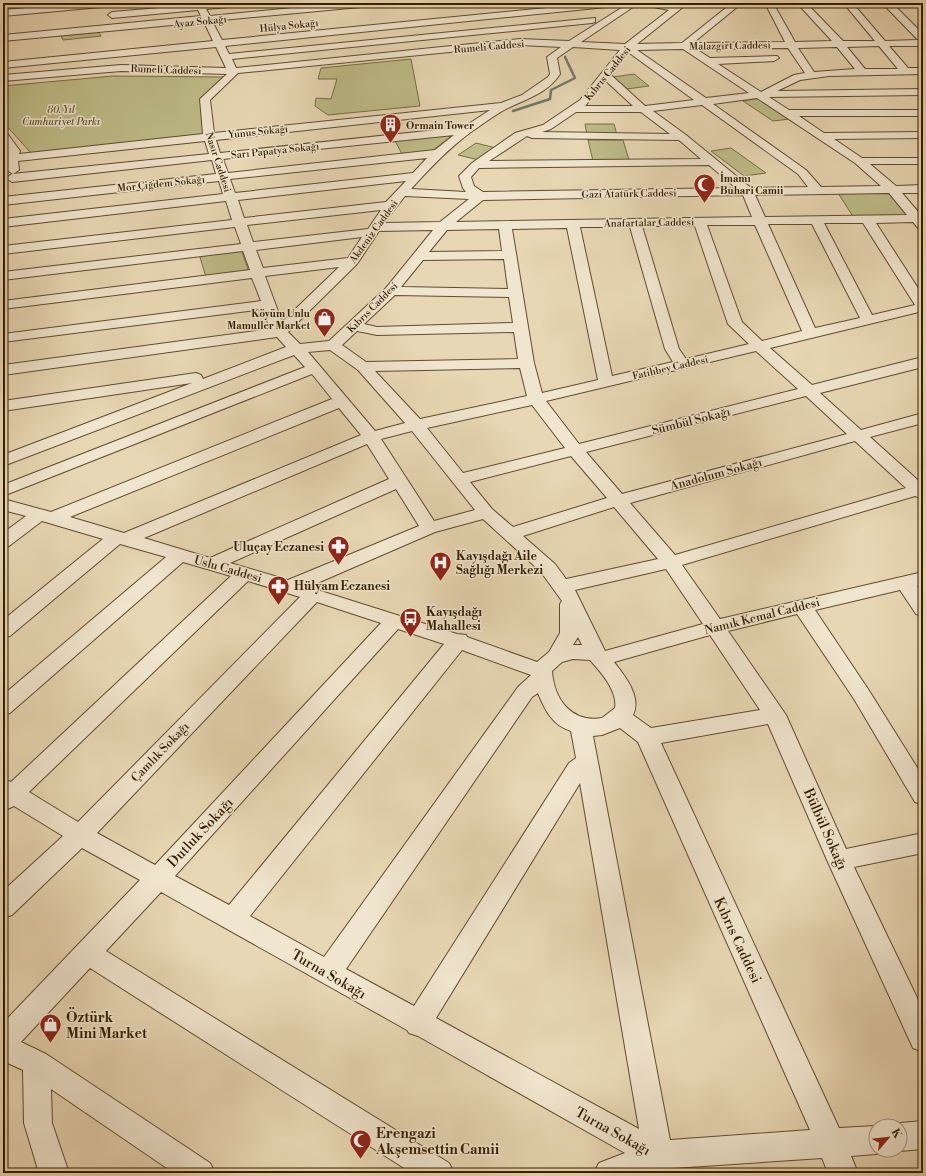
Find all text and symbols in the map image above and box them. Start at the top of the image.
street label: Ayaz Sokağı [172,13,228,31]
street label: Hülya Sokağı [259,17,320,35]
street label: Rumeli Caddesi [453,38,526,56]
street label: Malazgirt Caddesi [689,39,772,53]
street label: Kıbrıs Caddesi [582,44,634,103]
street label: Rumeli Caddesi [130,63,202,77]
park label: 80. Yıl Cumhuriyet Parkı [22,104,101,128]
building icon: Ormain Tower [377,112,403,145]
place label: Ormain Tower [406,120,474,132]
street label: Yunus Sokağı [227,123,289,141]
street label: Nasır Caddesi [203,131,234,195]
street label: Sarı Papatya Sokağı [230,140,320,162]
mosque icon: İmamı Buhari Camii [691,171,717,204]
place label: İmamı Buhari Camii [720,171,784,197]
street label: Mor Çiğdem Sokağı [117,173,206,195]
street label: Gazi Atatürk Caddesi [581,187,677,201]
street label: Akdeniz Caddesi [346,197,401,266]
street label: Anafartalar Caddesi [603,216,695,230]
street label: Kıbrıs Caddesi [345,280,401,335]
shop icon: Köyüm Unlu Mamuller Market [312,306,338,339]
place label: Köyüm Unlu Mamuller Market [227,308,311,332]
street label: Fatihbey Caddesi [631,353,710,383]
street label: Sümbül Sokağı [650,404,732,438]
street label: Anadolum Sokağı [667,455,764,494]
pharmacy icon: Uluçay Eczanesi [326,534,352,567]
place label: Uluçay Eczanesi [233,540,324,555]
place label: Kayışdağı Aile Sağlığı Merkezi [456,549,543,578]
hospital icon: Kayışdağı Aile Sağlığı Merkezi [428,550,454,583]
street label: Uslu Caddesi [192,553,264,586]
pharmacy icon: Hülyam Eczanesi [266,573,292,606]
place label: Hülyam Eczanesi [294,579,390,594]
street label: Namık Kemal Caddesi [703,595,822,638]
place label: Kayışdağı Mahallesi [426,605,482,634]
bus stop icon: Kayışdağı Mahallesi [398,606,424,639]
street label: Çamlık Sokağı [128,719,193,785]
street label: Bülbül Sokağı [799,785,851,873]
street label: Dutluk Sokağı [164,794,238,871]
street label: Kıbrıs Caddesi [709,895,765,987]
street label: Turna Sokağı [288,946,370,1004]
place label: Öztürk Mini Market [66,1007,148,1043]
shop icon: Öztürk Mini Market [38,1012,64,1045]
street label: Turna Sokağı [571,1104,654,1160]
north arrow [868,1118,908,1158]
place label: Erengazi Akşemsettin Camii [375,1125,500,1159]
text: K [888,1127,905,1142]
mosque icon: Erengazi Akşemsettin Camii [347,1128,373,1161]

